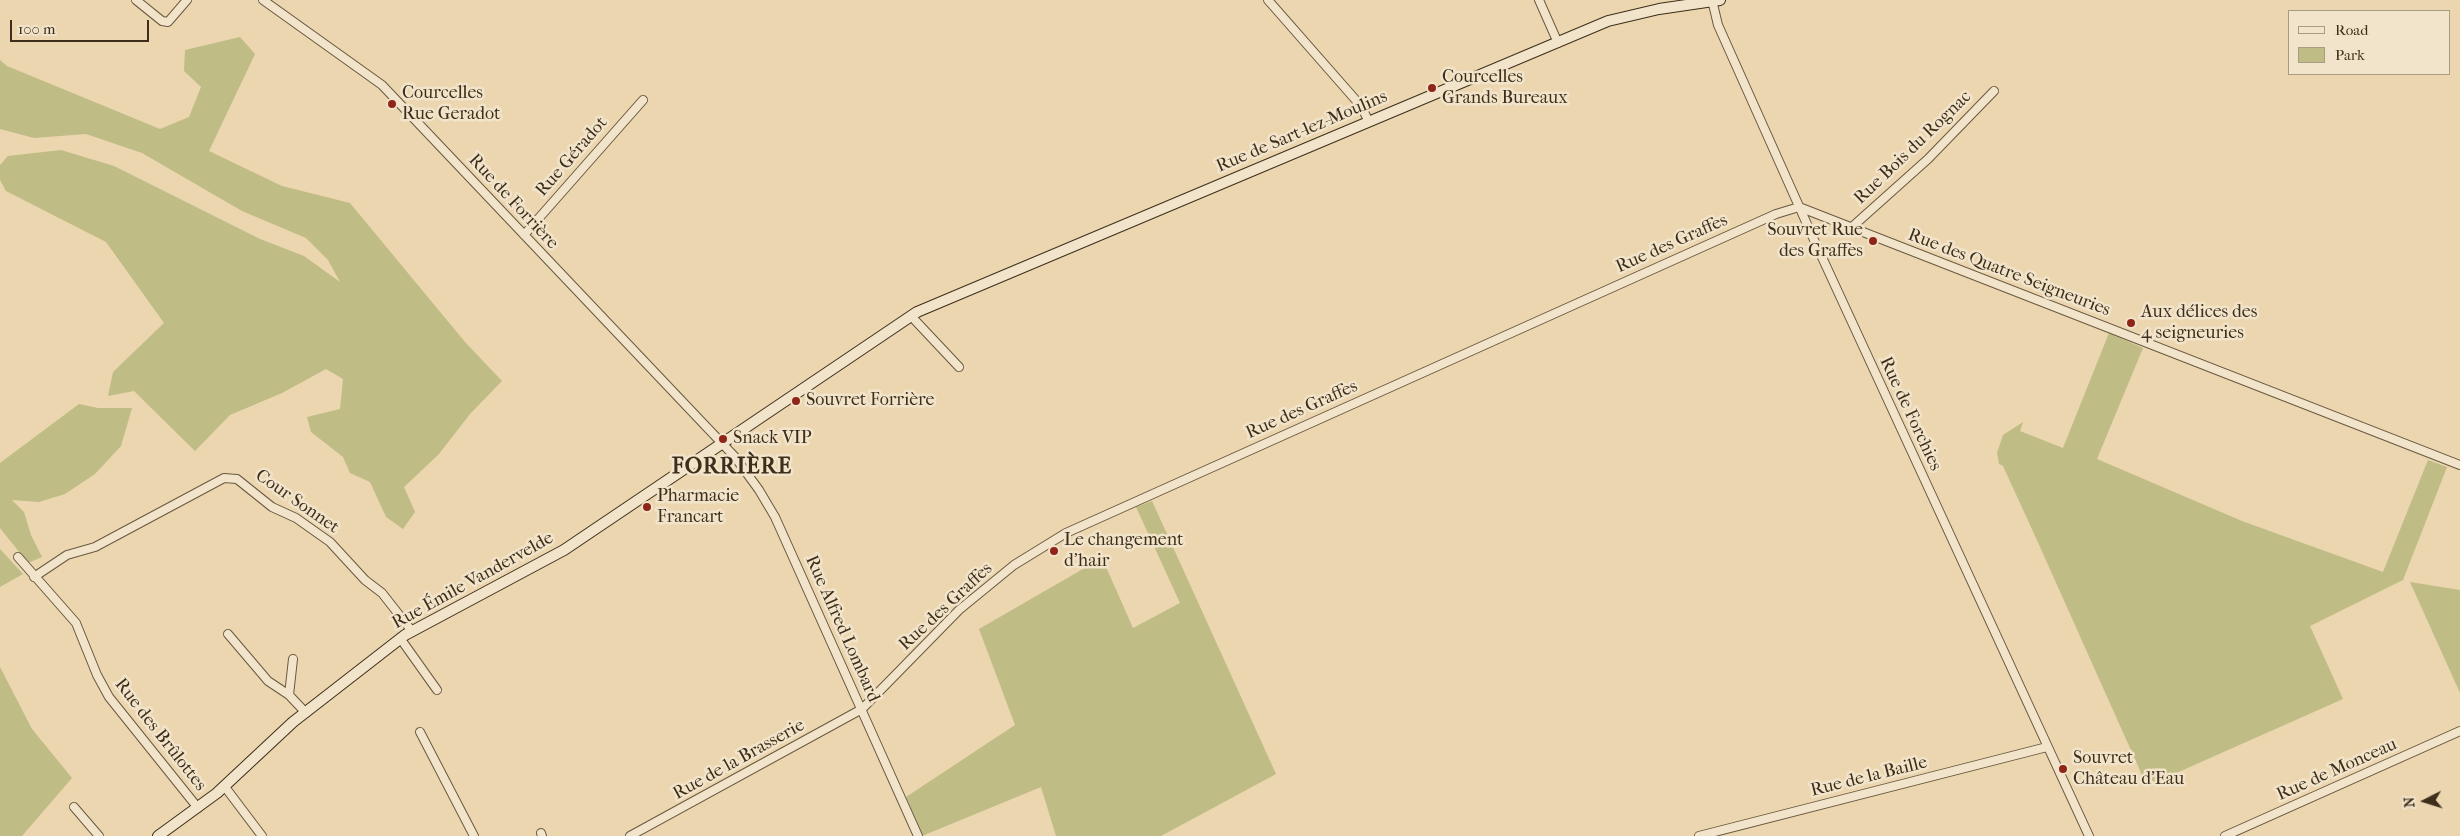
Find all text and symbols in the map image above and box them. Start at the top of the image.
scale bar [12,10,151,42]
legend [2288,10,2450,75]
text: 100 m [18,20,56,38]
text: Road [2335,21,2368,39]
text: Park [2335,46,2365,64]
place label: Courcelles Grands Bureaux [1442,67,1568,110]
marker: Courcelles Grands Bureaux [1426,82,1438,94]
place label: Courcelles Rue Geradot [402,83,501,126]
street label: Rue de Sart-lez-Moulins [1213,86,1391,178]
street label: Rue Bois du Rognac [1850,87,1976,209]
marker: Courcelles Rue Geradot [386,98,398,110]
street label: Rue Géradot [532,113,612,201]
street label: Rue de Forrière [463,150,563,254]
street label: Rue des Graffes [1613,210,1731,278]
place label: Souvret Rue des Graffes [1767,220,1863,262]
street label: Rue des Quatre Seigneuries [1905,224,2113,322]
marker: Souvret Rue des Graffes [1867,235,1879,247]
place label: Aux délices des 4 seigneuries [2141,302,2257,344]
marker: Aux délices des 4 seigneuries [2125,317,2137,329]
street label: Rue de Forchies [1874,354,1946,474]
street label: Rue des Graffes [1243,376,1361,444]
place label: Souvret Forrière [806,390,935,412]
marker: Souvret Forrière [790,395,802,407]
place label: Snack VIP [733,428,812,450]
marker: Snack VIP [717,433,729,445]
district label: FORRIÈRE [671,455,793,481]
street label: Cour Sonnet [251,465,343,539]
place label: Pharmacie Francart [657,486,739,528]
marker: Pharmacie Francart [641,501,653,513]
street label: Rue Émile Vandervelde [389,528,557,634]
place label: Le changement d'hair [1064,530,1184,572]
marker: Le changement d'hair [1048,545,1060,557]
street label: Rue Alfred Lombard [800,552,884,706]
street label: Rue des Graffes [895,558,997,656]
street label: Rue des Brûlottes [109,674,211,796]
street label: Rue de la Brasserie [669,715,809,805]
street label: Rue de Monceau [2274,734,2400,806]
place label: Souvret Château d'Eau [2073,748,2184,791]
street label: Rue de la Baille [1808,752,1930,802]
marker: Souvret Château d'Eau [2057,763,2069,775]
north arrow [2400,776,2450,826]
text: N [2401,796,2418,808]

